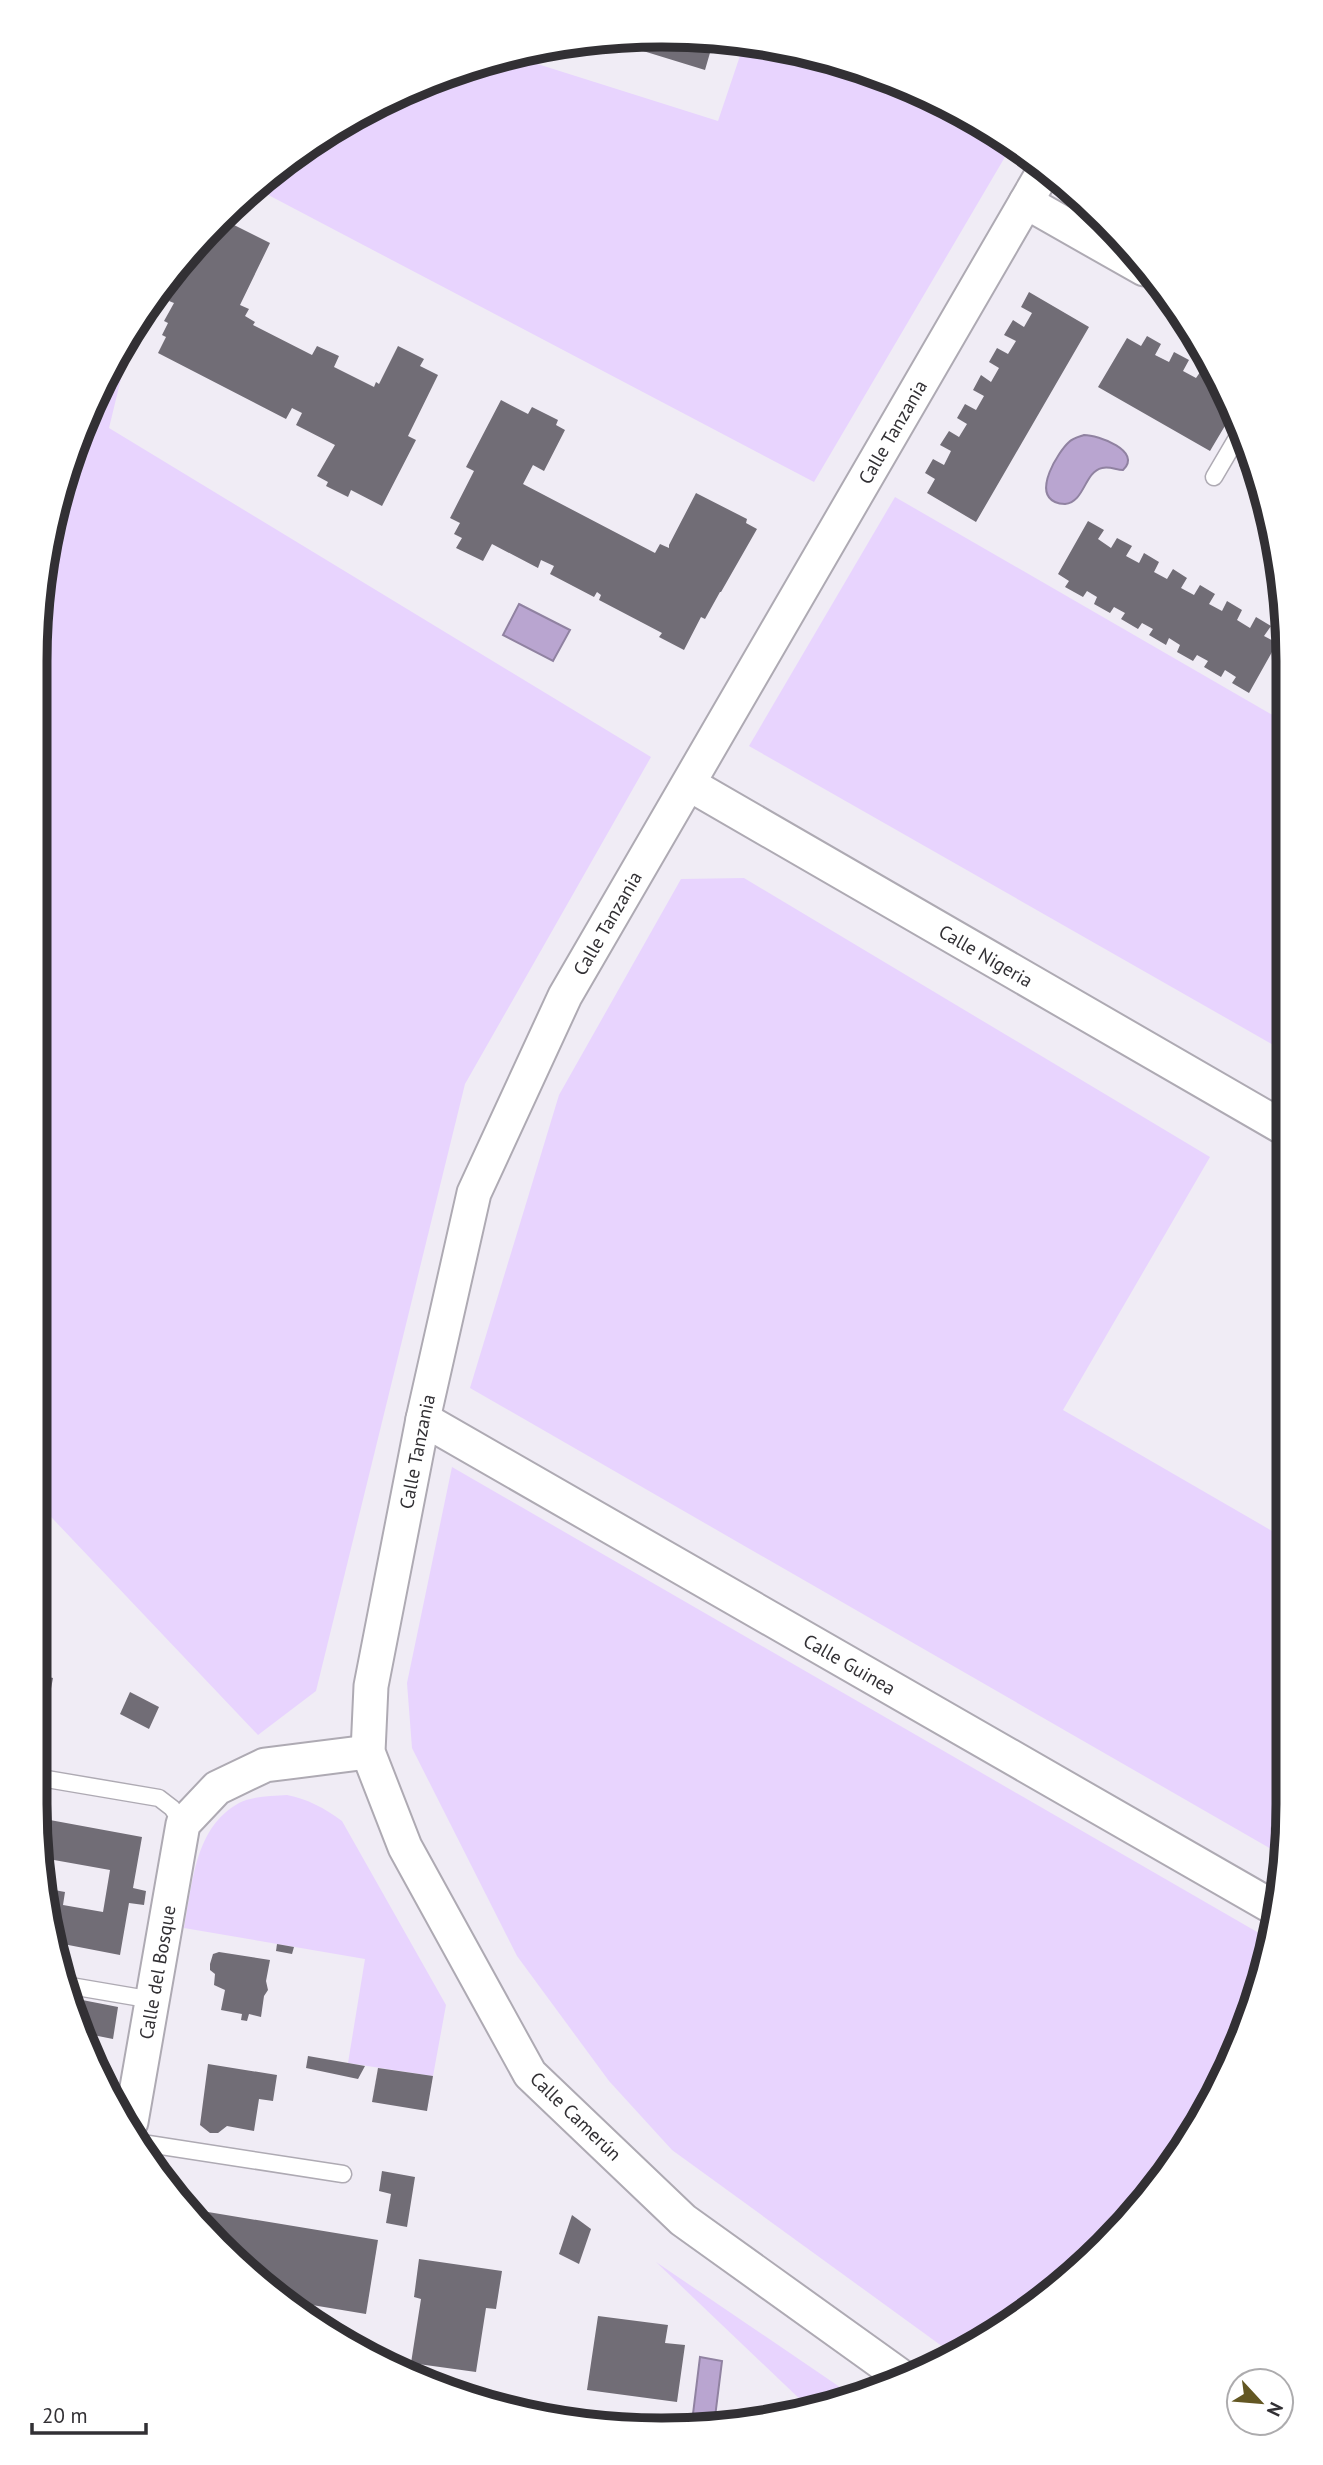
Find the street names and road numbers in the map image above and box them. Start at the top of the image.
street label: Calle Tanzania [853,376,932,488]
street label: Calle Tanzania [568,867,647,980]
street label: Calle Nigeria [935,919,1037,992]
street label: Calle Tanzania [394,1392,440,1511]
street label: Calle Guinea [799,1628,900,1700]
street label: Calle del Bosque [134,1903,181,2041]
street label: Calle Camerún [525,2066,627,2166]

